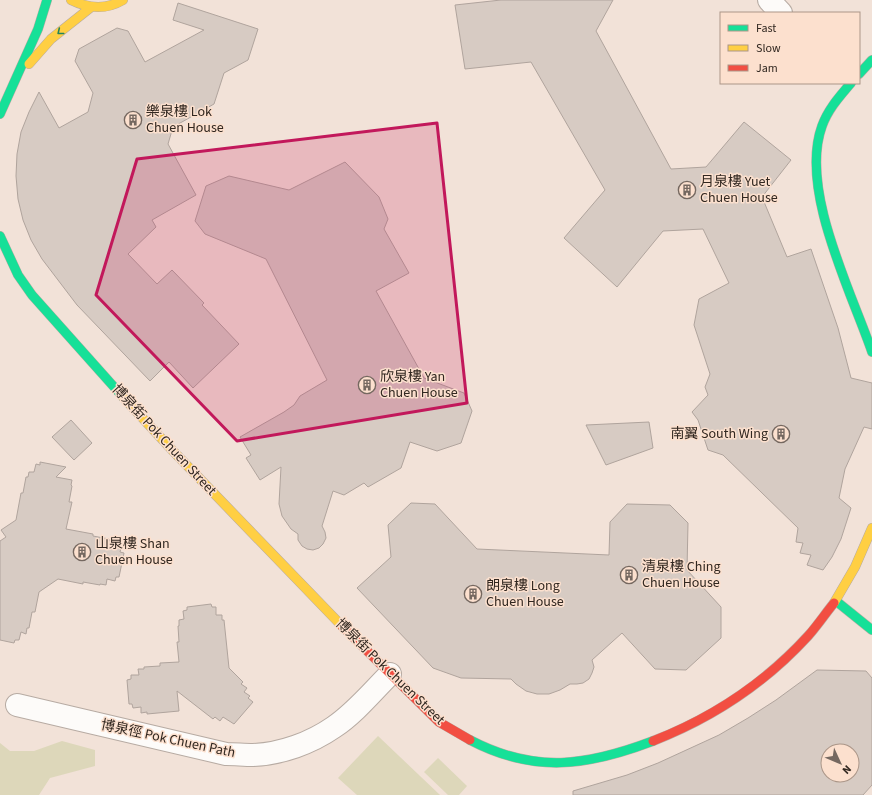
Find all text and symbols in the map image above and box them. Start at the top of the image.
legend [720,12,860,84]
text: Fast [756,20,776,37]
one-way arrow [57,28,64,35]
text: Slow [756,40,781,57]
text: Jam [756,60,778,77]
place label: 樂泉樓 Lok Chuen House [146,102,224,138]
building icon: 樂泉樓 Lok Chuen House [123,110,143,130]
place label: 月泉樓 Yuet Chuen House [700,172,778,208]
building icon: 月泉樓 Yuet Chuen House [677,180,697,200]
place label: 欣泉樓 Yan Chuen House [380,367,458,403]
building icon: 欣泉樓 Yan Chuen House [357,375,377,395]
street label: 博泉街 Pok Chuen Street [107,380,221,500]
place label: 南翼 South Wing [670,424,768,444]
building icon: 南翼 South Wing [771,424,791,444]
place label: 山泉樓 Shan Chuen House [95,534,173,570]
building icon: 山泉樓 Shan Chuen House [72,542,92,562]
place label: 清泉樓 Ching Chuen House [642,557,721,593]
building icon: 清泉樓 Ching Chuen House [619,565,639,585]
place label: 朗泉樓 Long Chuen House [486,576,564,612]
building icon: 朗泉樓 Long Chuen House [463,584,483,604]
street label: 博泉街 Pok Chuen Street [331,614,449,730]
street label: 博泉徑 Pok Chuen Path [99,715,237,763]
north arrow [820,743,860,783]
text: N [839,762,855,777]

